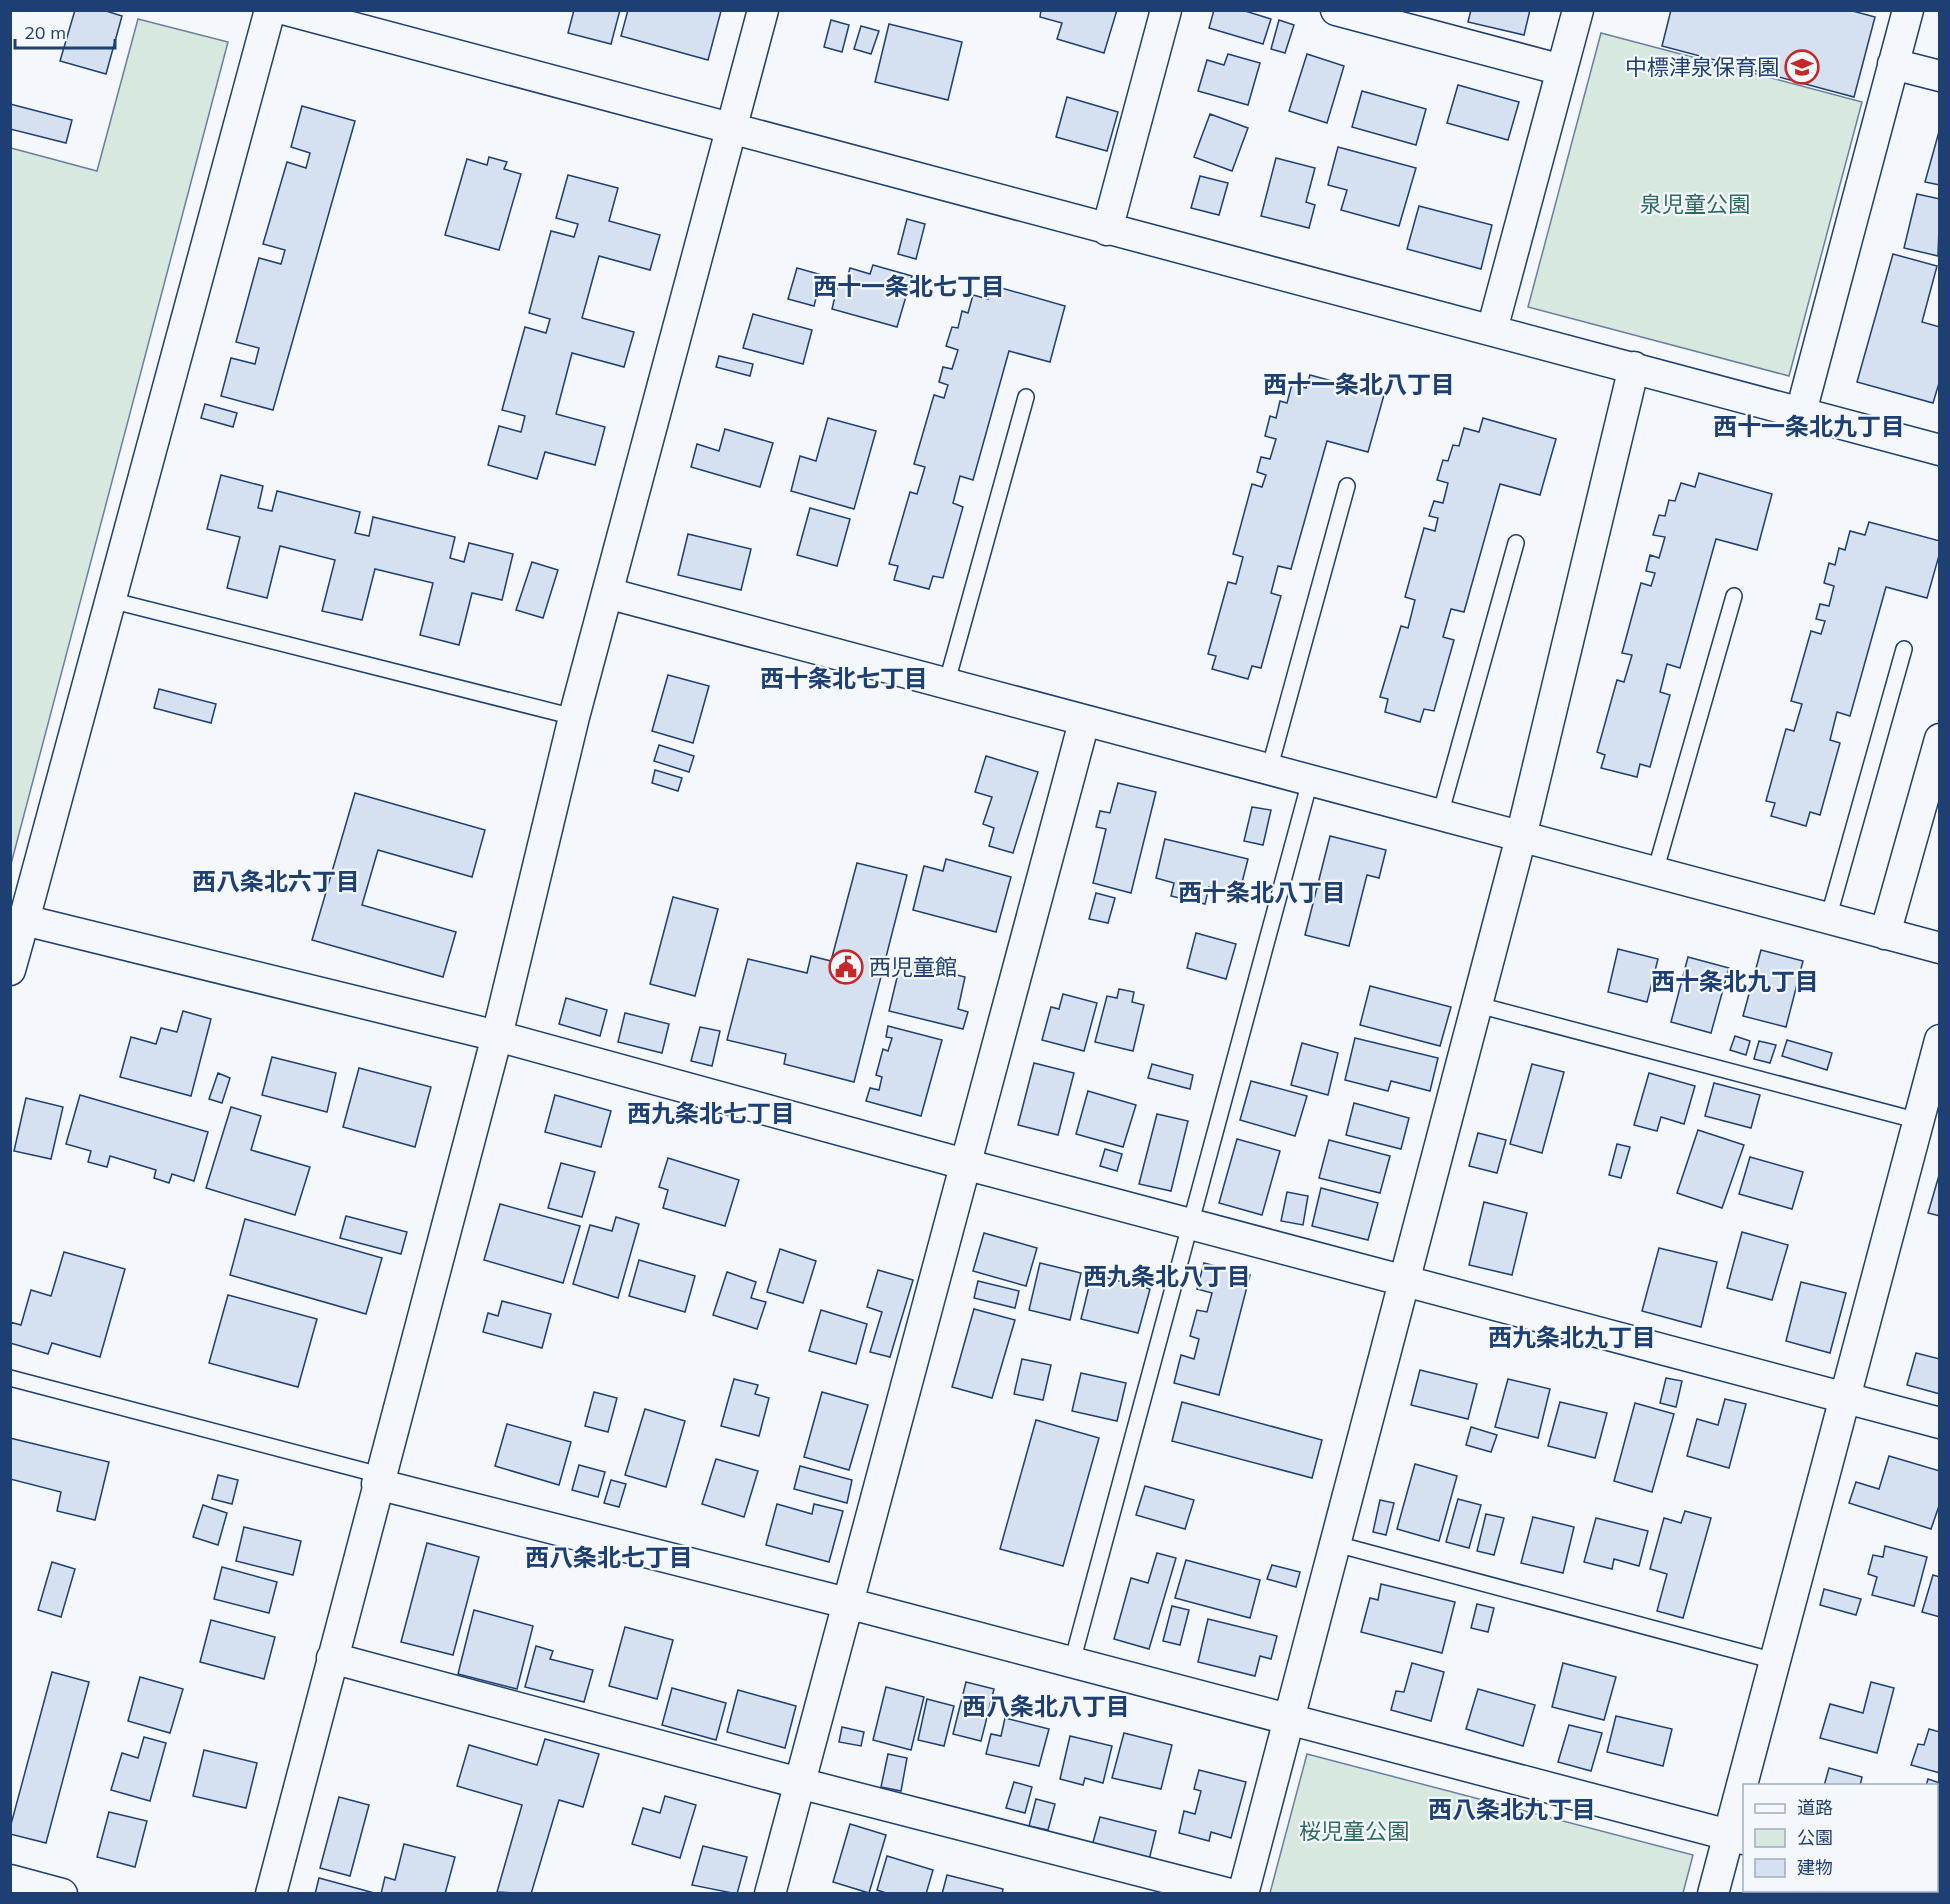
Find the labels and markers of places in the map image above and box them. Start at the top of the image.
school or university icon: 中標津泉保育園 [1784,49,1820,85]
place label: 中標津泉保育園 [1625,53,1779,81]
public building icon: 西児童館 [828,949,864,985]
place label: 西児童館 [869,953,957,981]

